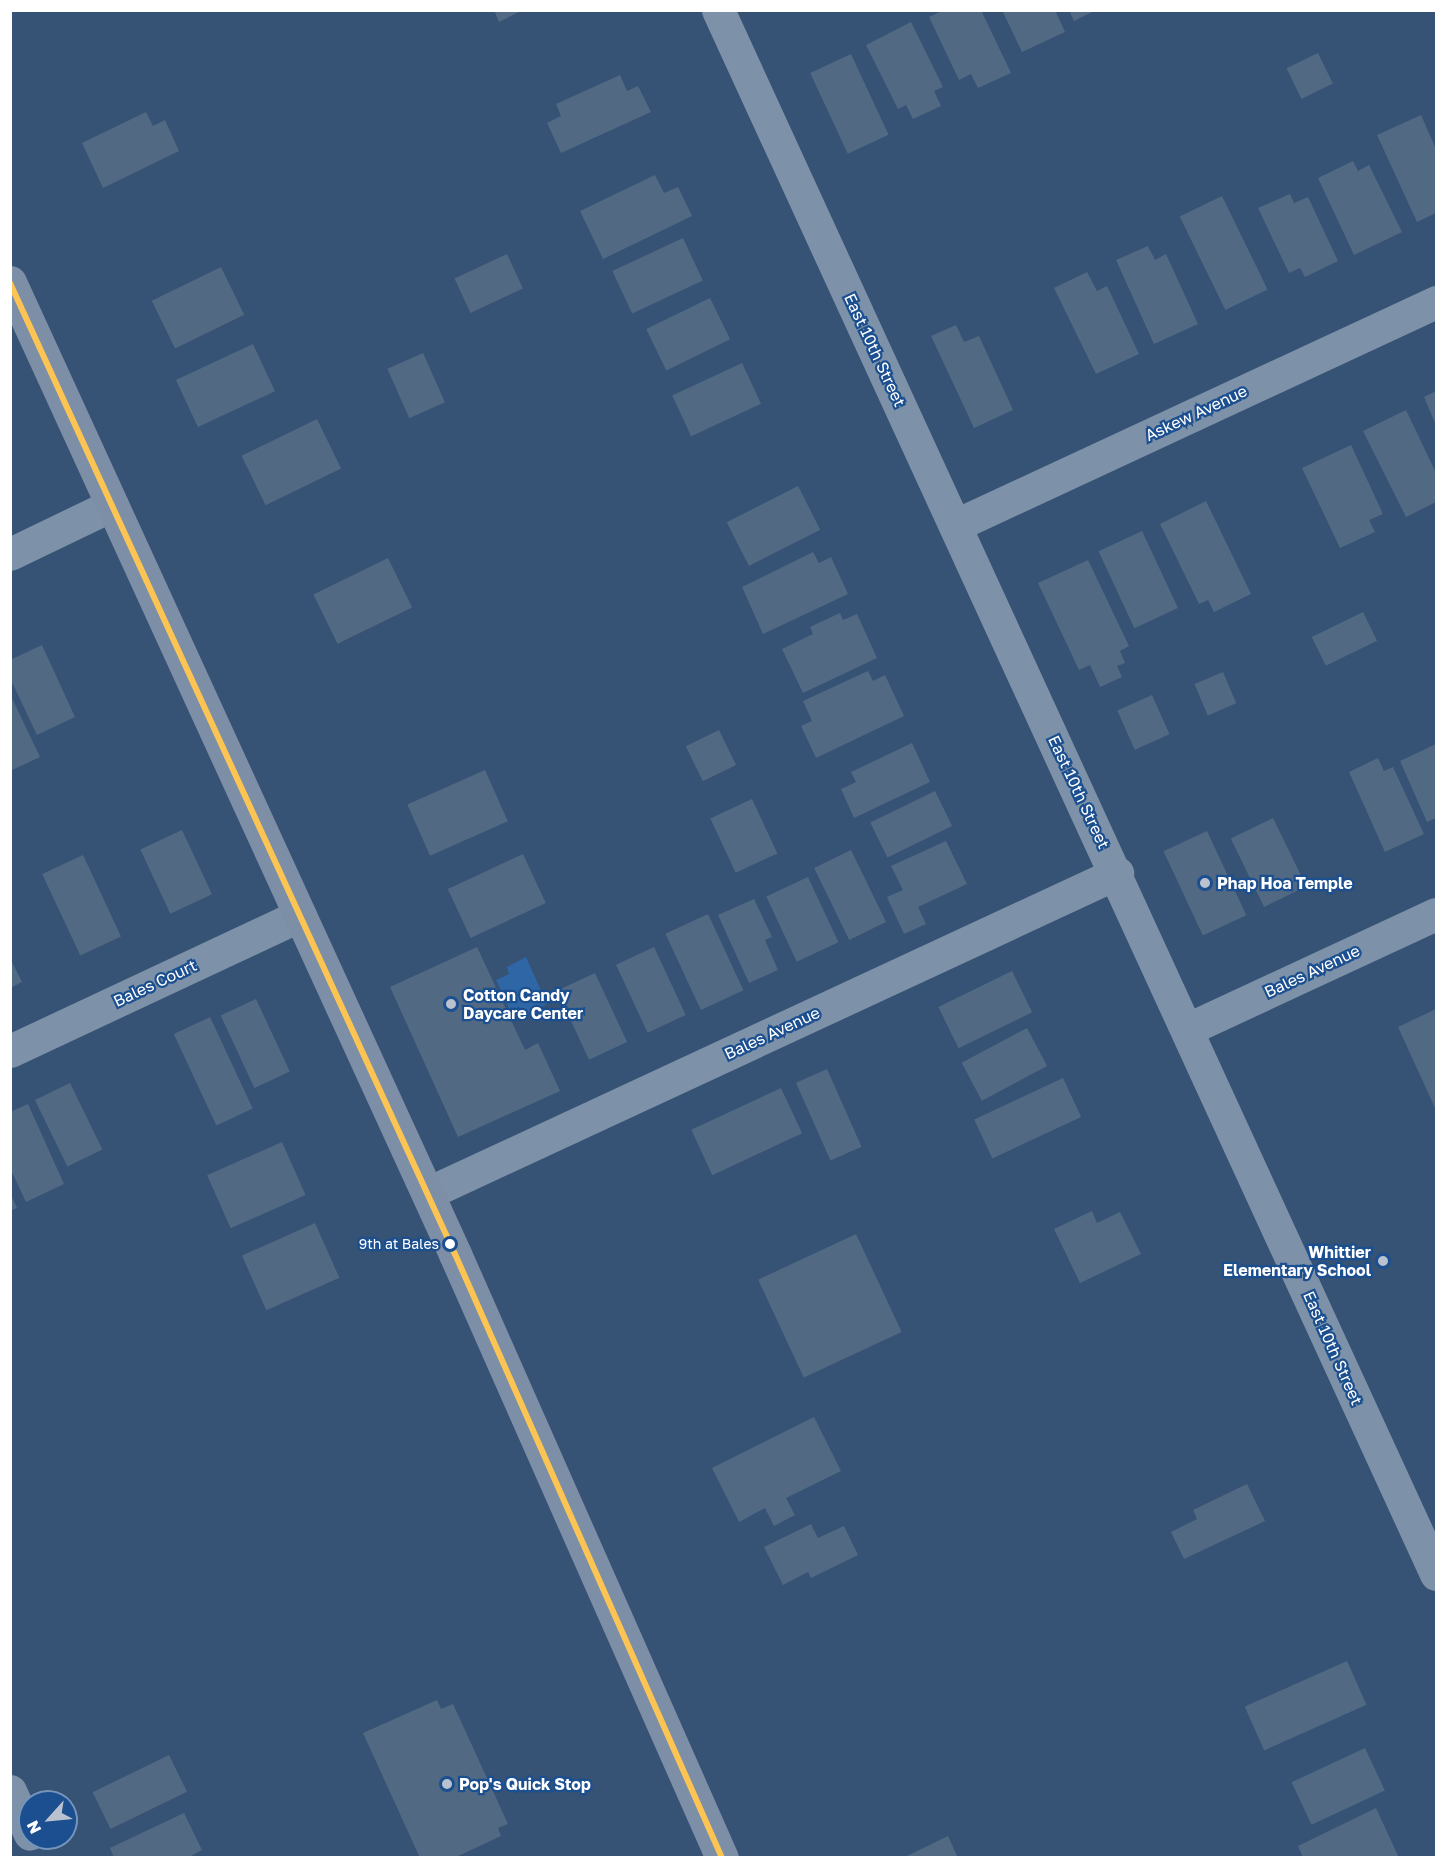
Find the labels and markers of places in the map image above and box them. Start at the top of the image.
place label: Phap Hoa Temple [1217,873,1353,893]
marker: Phap Hoa Temple [1198,876,1212,890]
place label: Cotton Candy Daycare Center [463,985,583,1023]
marker: Cotton Candy Daycare Center [444,997,458,1011]
place label: 9th at Bales [359,1236,439,1252]
marker: 9th at Bales [444,1238,456,1250]
place label: Whittier Elementary School [1223,1242,1371,1280]
marker: Whittier Elementary School [1376,1254,1390,1268]
place label: Pop's Quick Stop [459,1774,591,1794]
marker: Pop's Quick Stop [440,1777,454,1791]

